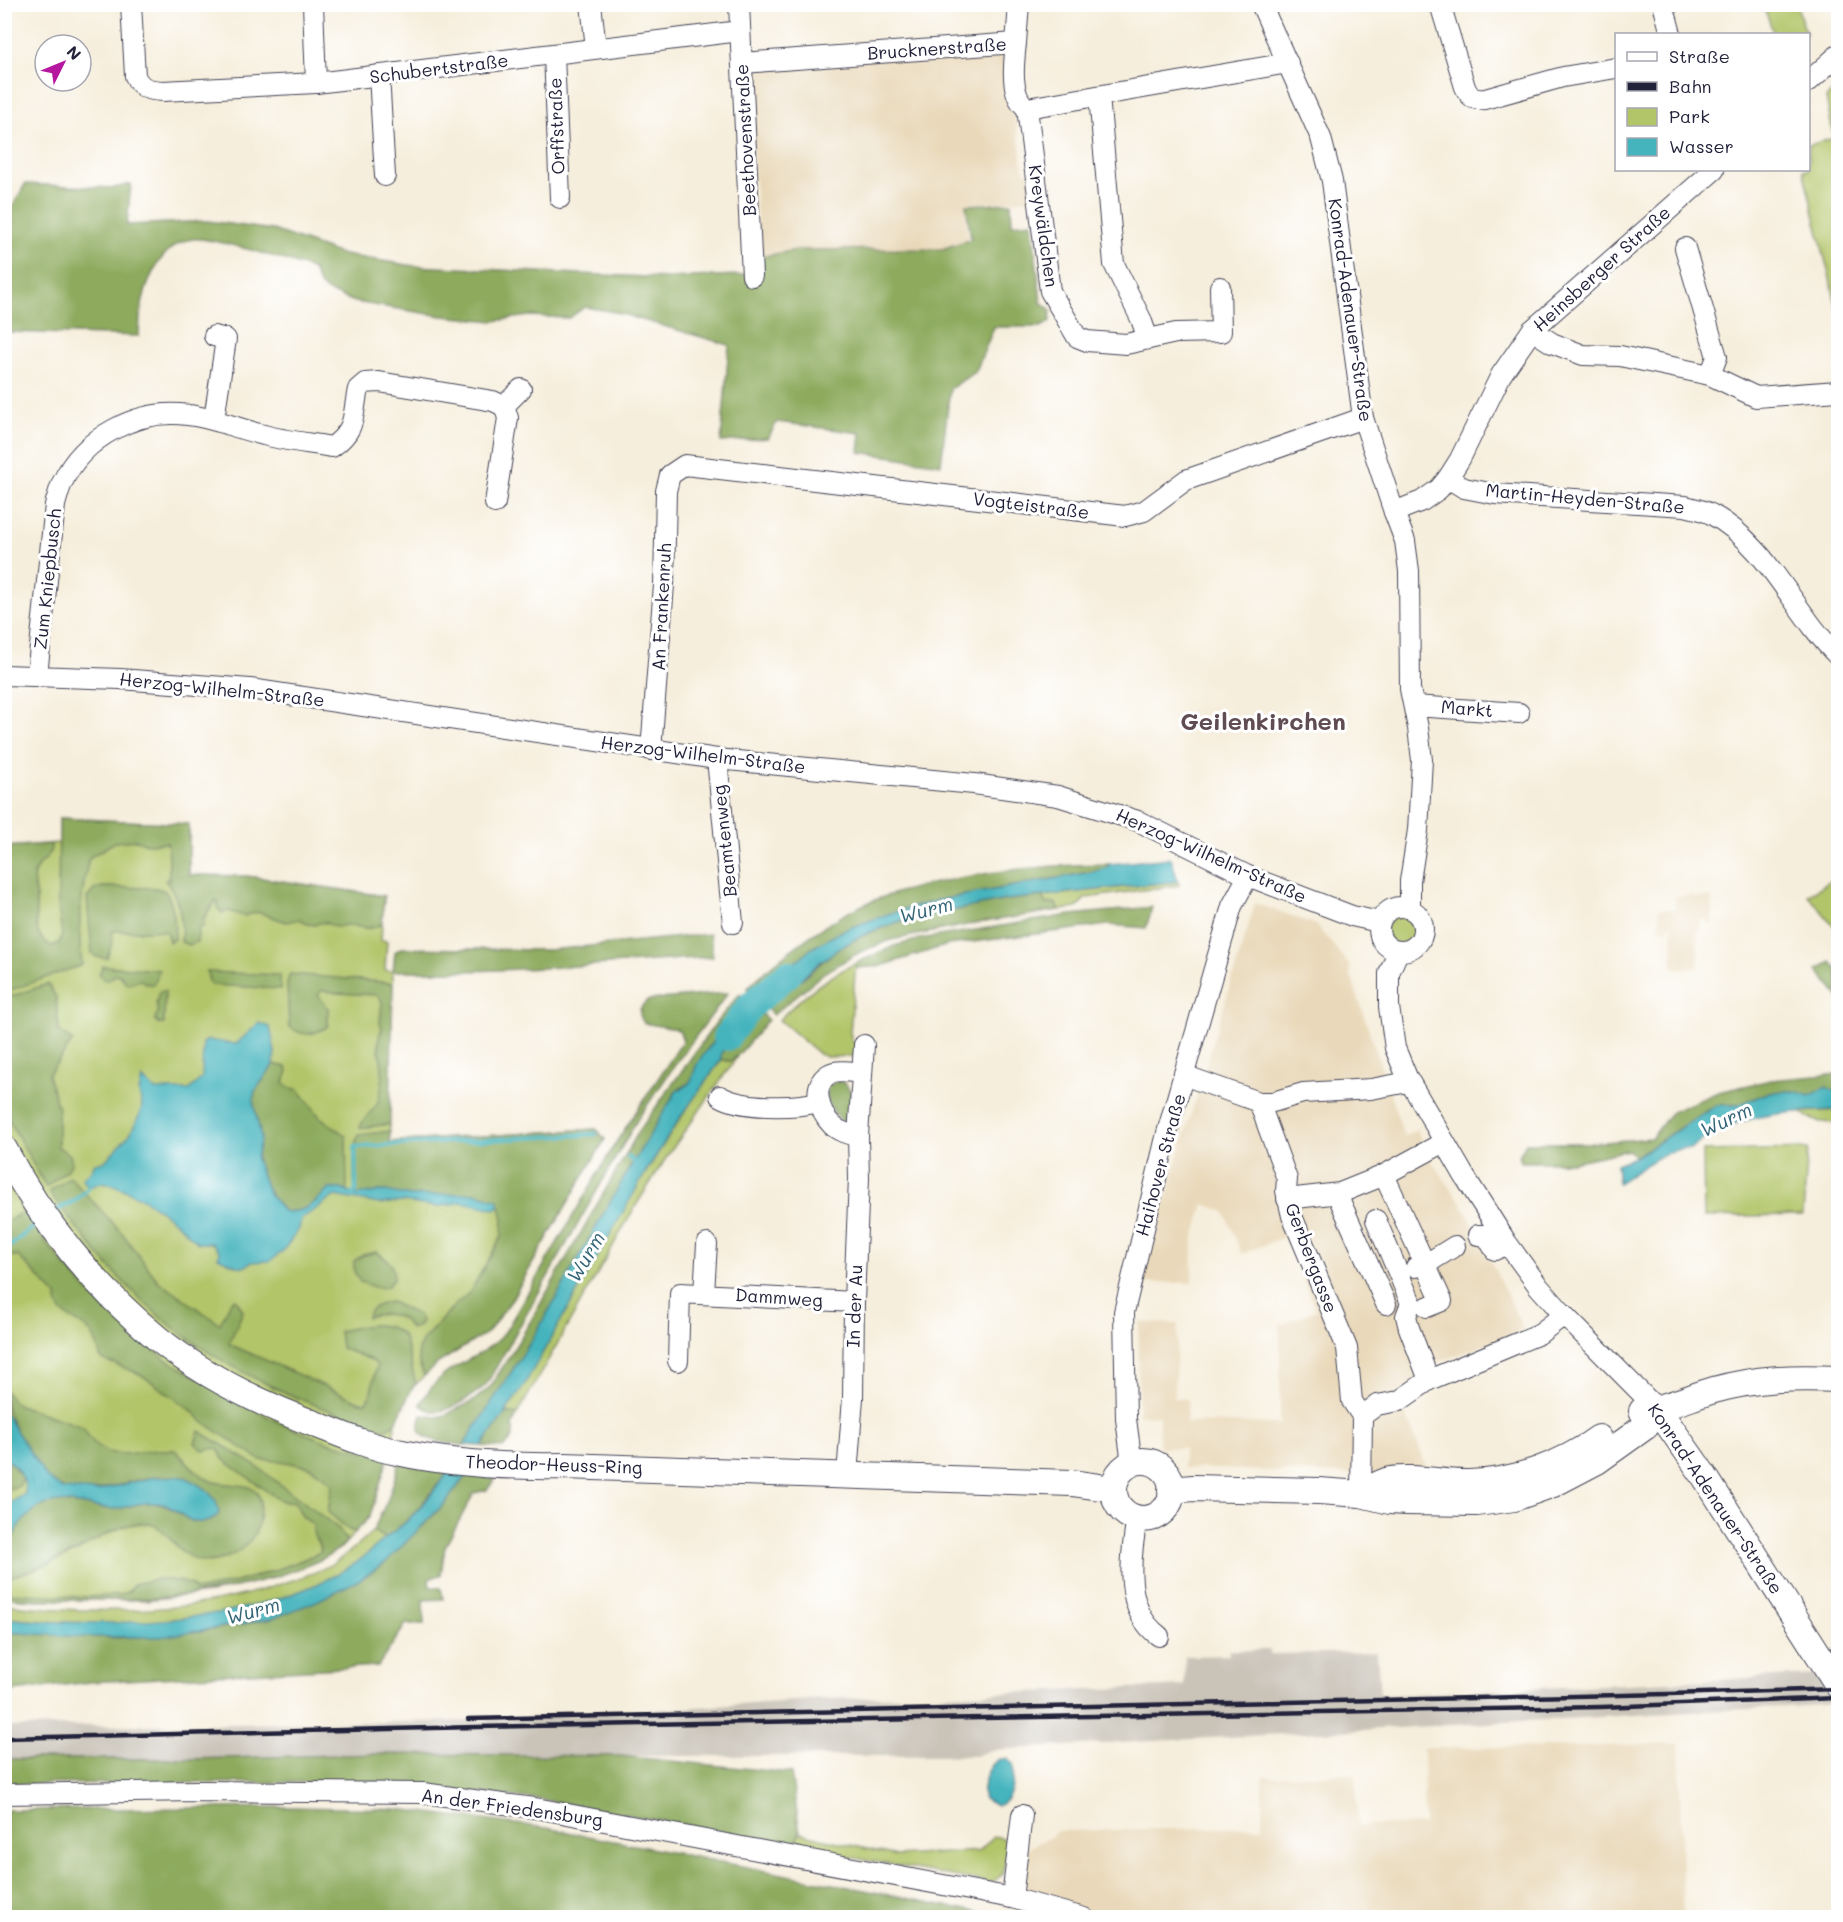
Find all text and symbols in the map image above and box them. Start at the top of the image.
street label: Brucknerstraße [866,31,1008,65]
north arrow [33,33,93,93]
legend [1615,33,1810,171]
text: N [63,41,86,64]
text: Straße [1669,44,1730,68]
street label: Schubertstraße [368,48,510,88]
street label: Beethovenstraße [729,63,761,217]
text: Bahn [1669,74,1712,98]
street label: Orffstraße [542,77,570,175]
text: Park [1669,104,1710,128]
text: Wasser [1669,134,1734,158]
street label: Kreywäldchen [1024,163,1064,289]
street label: Konrad-Adenauer-Straße [1323,197,1379,423]
street label: Heinsberger Straße [1527,200,1675,336]
street label: Martin-Heyden-Straße [1484,477,1686,519]
street label: Vogteistraße [972,486,1091,524]
street label: Zum Kniepbusch [28,507,66,651]
street label: An Frankenruh [646,542,676,672]
street label: Herzog-Wilhelm-Straße [118,666,326,712]
street label: Markt [1440,694,1494,722]
district label: Geilenkirchen [1180,705,1346,736]
street label: Herzog-Wilhelm-Straße [599,730,807,778]
street label: Beamtenweg [706,784,742,898]
street label: Herzog-Wilhelm-Straße [1112,802,1310,908]
water label: Wurm [896,890,955,928]
street label: Haihover Straße [1129,1091,1191,1239]
water label: Wurm [1695,1096,1756,1142]
street label: Gerbergasse [1280,1199,1344,1316]
water label: Wurm [560,1226,610,1287]
street label: In der Au [841,1264,867,1348]
street label: Dammweg [734,1282,824,1312]
street label: Konrad-Adenauer-Straße [1643,1398,1789,1599]
street label: Theodor-Heuss-Ring [465,1449,643,1479]
water label: Wurm [223,1590,282,1630]
street label: An der Friedensburg [420,1782,605,1832]

